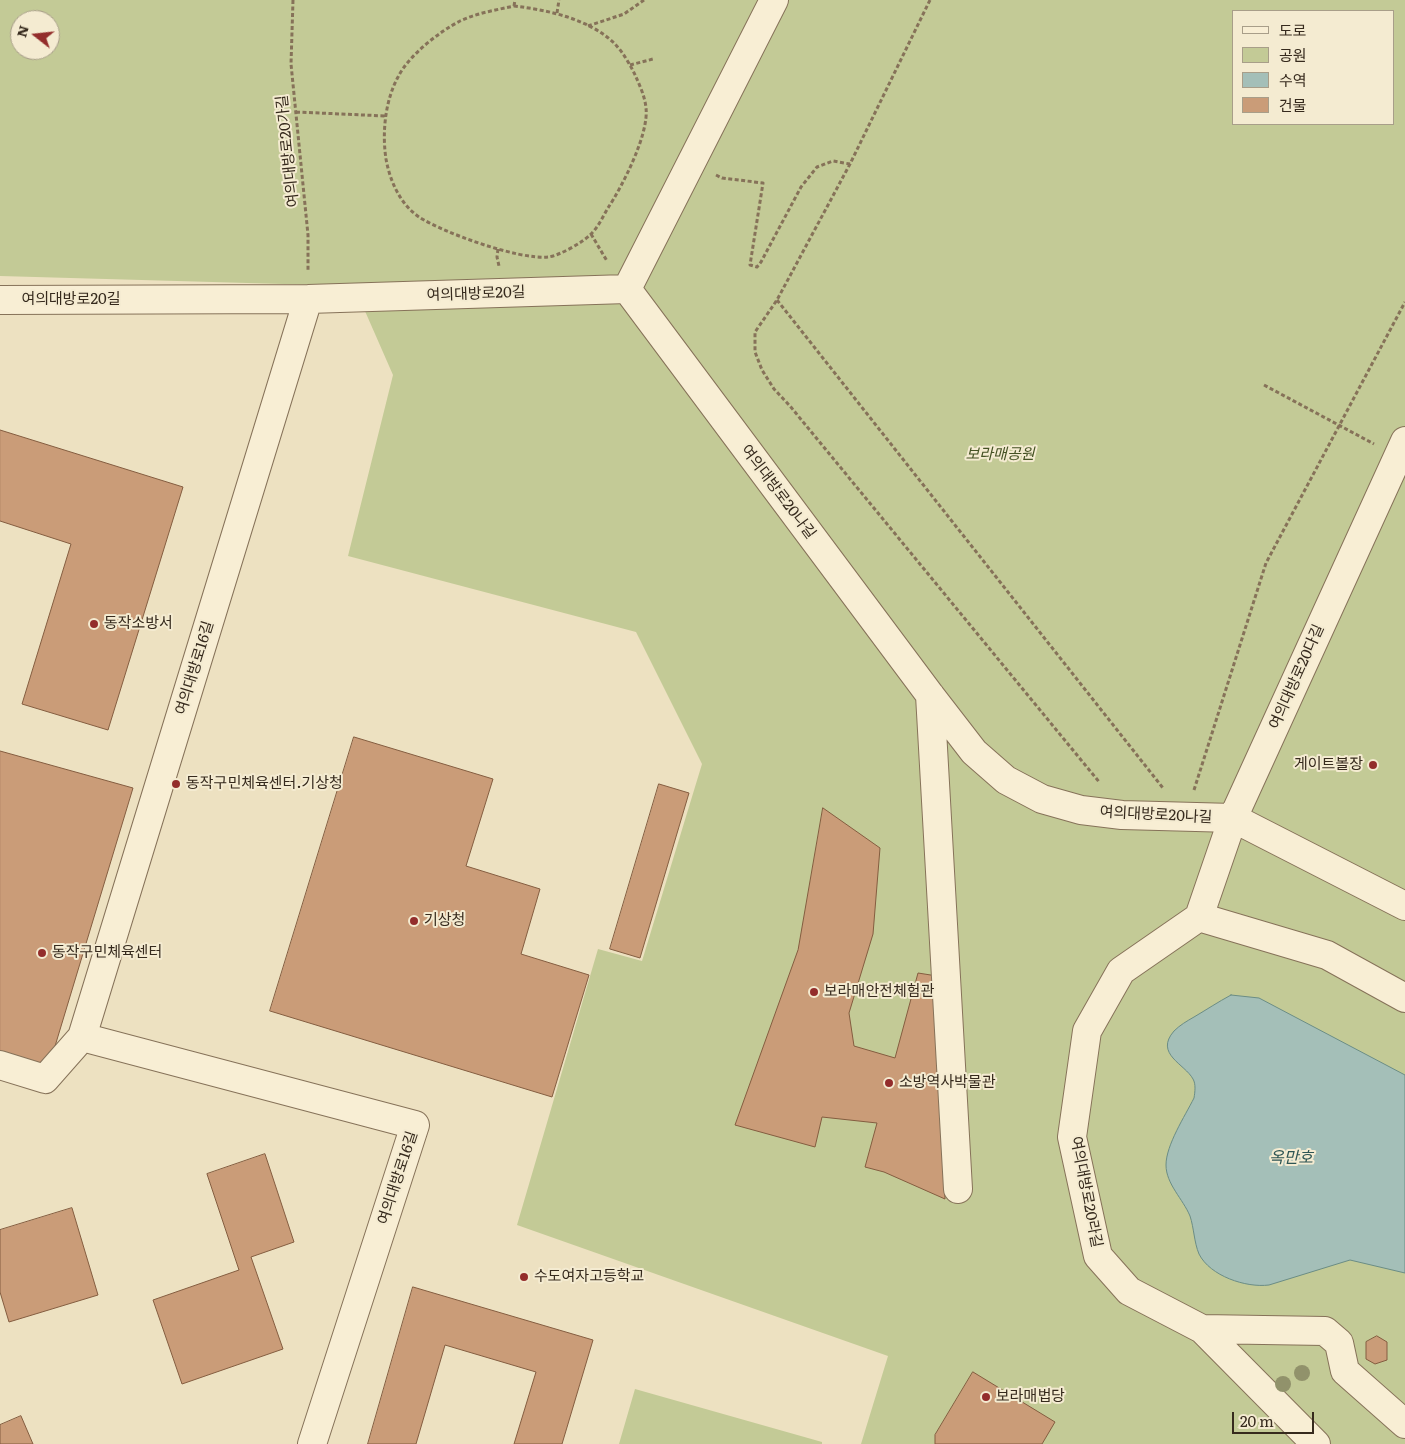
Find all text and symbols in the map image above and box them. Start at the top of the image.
north arrow [10,10,60,60]
legend [1232,10,1395,125]
text: 도로 [1279,18,1307,41]
text: N [10,23,33,40]
text: 공원 [1279,43,1307,66]
text: 수역 [1279,68,1307,91]
text: 건물 [1279,93,1307,116]
street label: 여의대방로20가길 [273,94,303,208]
street label: 여의대방로20길 [426,283,526,305]
street label: 여의대방로20길 [21,291,121,309]
street label: 여의대방로20나길 [737,442,819,542]
park label: 보라매공원 [966,446,1034,464]
place label: 동작소방서 [104,615,173,633]
marker: 동작소방서 [88,618,100,630]
street label: 여의대방로16길 [172,619,218,717]
street label: 여의대방로20다길 [1266,622,1328,732]
place label: 게이트볼장 [1294,756,1363,774]
marker: 게이트볼장 [1367,759,1379,771]
place label: 동작구민체육센터.기상청 [186,775,343,793]
marker: 동작구민체육센터.기상청 [170,778,182,790]
street label: 여의대방로20나길 [1099,803,1213,827]
place label: 기상청 [424,912,465,930]
marker: 기상청 [408,915,420,927]
place label: 동작구민체육센터 [52,944,162,962]
marker: 동작구민체육센터 [36,947,48,959]
place label: 보라매안전체험관 [824,983,934,1001]
marker: 보라매안전체험관 [808,986,820,998]
place label: 소방역사박물관 [899,1074,996,1092]
marker: 소방역사박물관 [883,1077,895,1089]
street label: 여의대방로16길 [374,1129,422,1227]
street label: 여의대방로20라길 [1066,1135,1106,1249]
water label: 옥만호 [1269,1148,1313,1168]
place label: 수도여자고등학교 [534,1268,644,1286]
marker: 수도여자고등학교 [518,1271,530,1283]
place label: 보라매법당 [996,1388,1065,1406]
marker: 보라매법당 [980,1391,992,1403]
scale bar [1235,1402,1318,1434]
text: 20 m [1240,1409,1274,1432]

